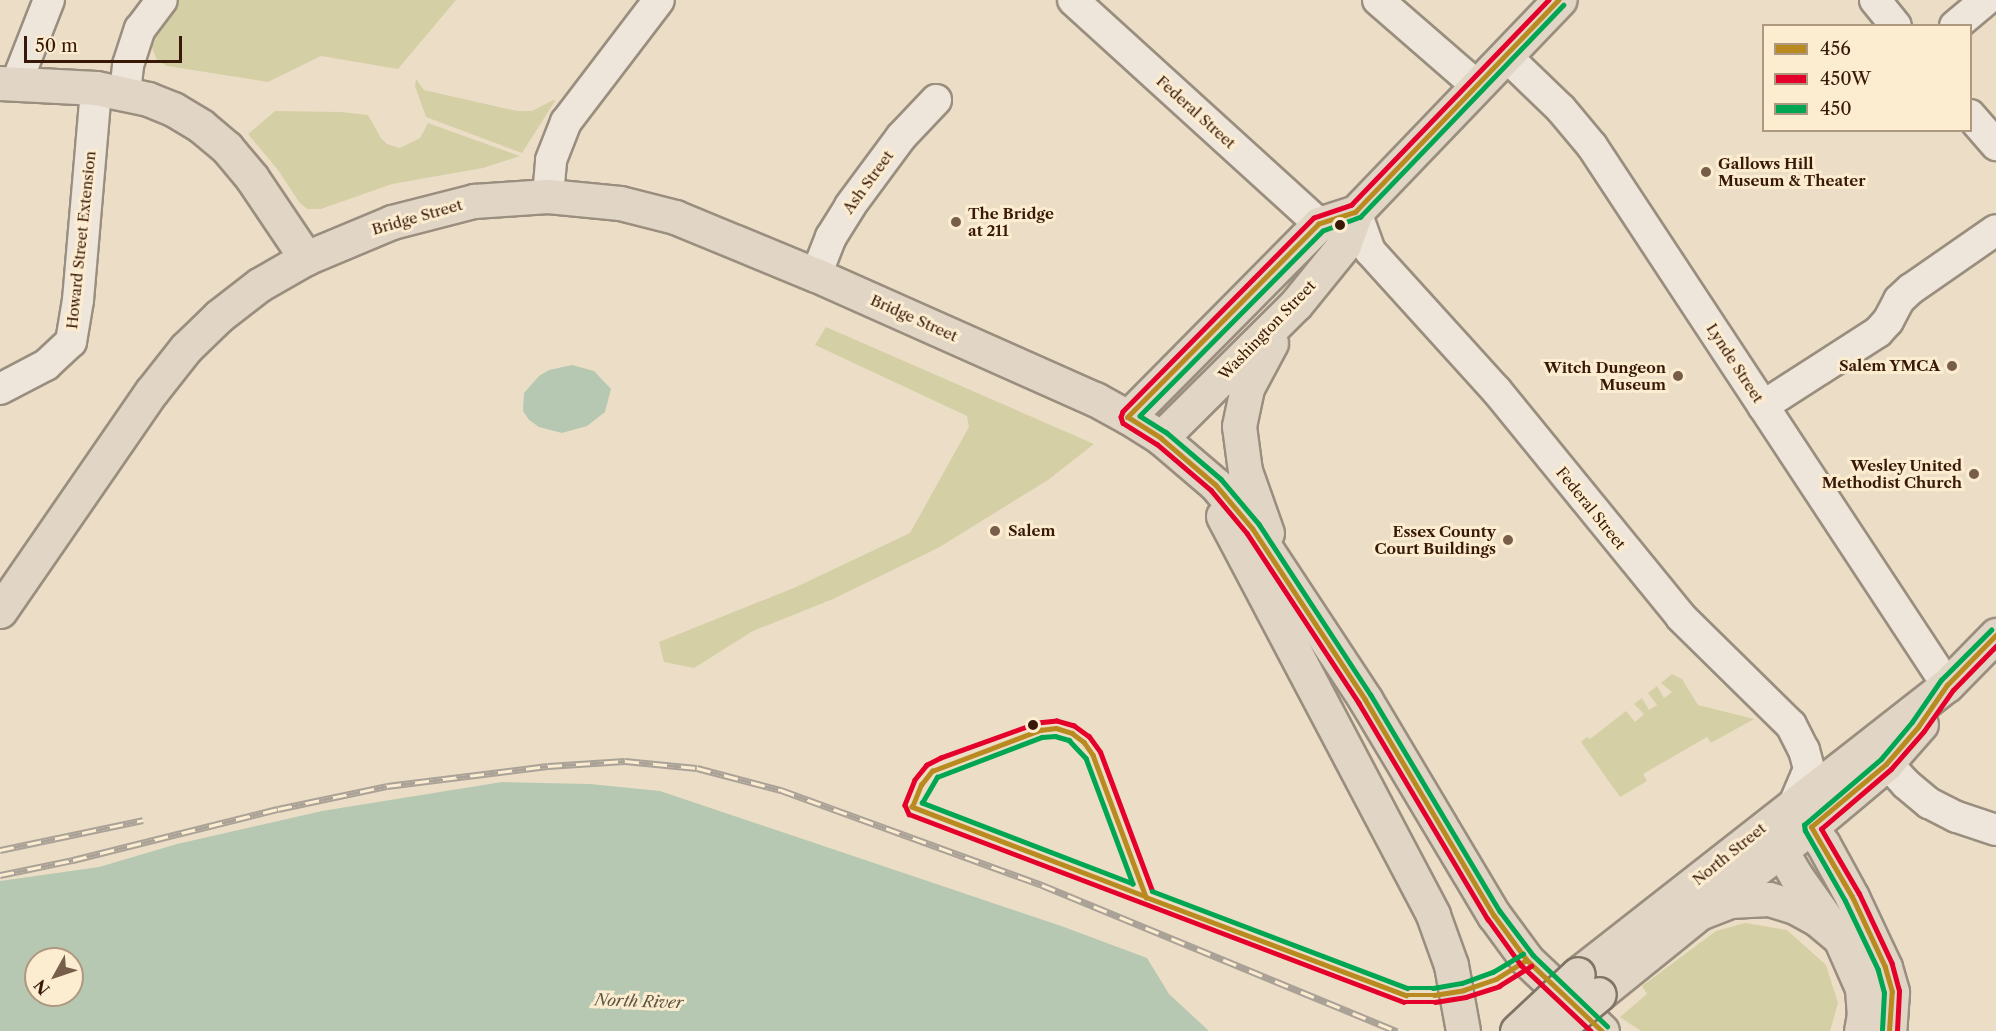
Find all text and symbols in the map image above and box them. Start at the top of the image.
scale bar [27,24,184,62]
legend [1762,24,1972,132]
text: 50 m [35,35,78,57]
text: 456 [1820,38,1851,60]
text: 450W [1820,68,1871,90]
street label: Federal Street [1153,72,1239,152]
text: 450 [1820,98,1852,120]
street label: Ash Street [839,147,897,217]
street label: Howard Street Extension [63,150,99,330]
place label: Gallows Hill Museum & Theater [1718,154,1866,189]
marker: Gallows Hill Museum & Theater [1699,165,1713,179]
street label: Bridge Street [370,196,464,238]
place label: The Bridge at 211 [968,204,1054,239]
marker: The Bridge at 211 [949,215,963,229]
unlabelled marker [1334,219,1346,231]
street label: Washington Street [1215,277,1319,383]
street label: Bridge Street [868,291,960,345]
street label: Lynde Street [1703,320,1767,406]
place label: Salem YMCA [1838,357,1940,375]
place label: Witch Dungeon Museum [1544,358,1666,393]
marker: Salem YMCA [1945,359,1959,373]
marker: Witch Dungeon Museum [1671,369,1685,383]
place label: Wesley United Methodist Church [1822,456,1962,491]
street label: Federal Street [1552,463,1630,553]
marker: Wesley United Methodist Church [1967,467,1981,481]
marker: Salem [986,522,1004,540]
place label: Salem [1008,522,1055,540]
place label: Essex County Court Buildings [1374,522,1496,557]
marker: Essex County Court Buildings [1501,533,1515,547]
unlabelled marker [1027,719,1039,731]
street label: North Street [1689,819,1769,889]
north arrow [24,947,84,1007]
text: N [30,976,54,999]
water label: North River [594,990,684,1012]

